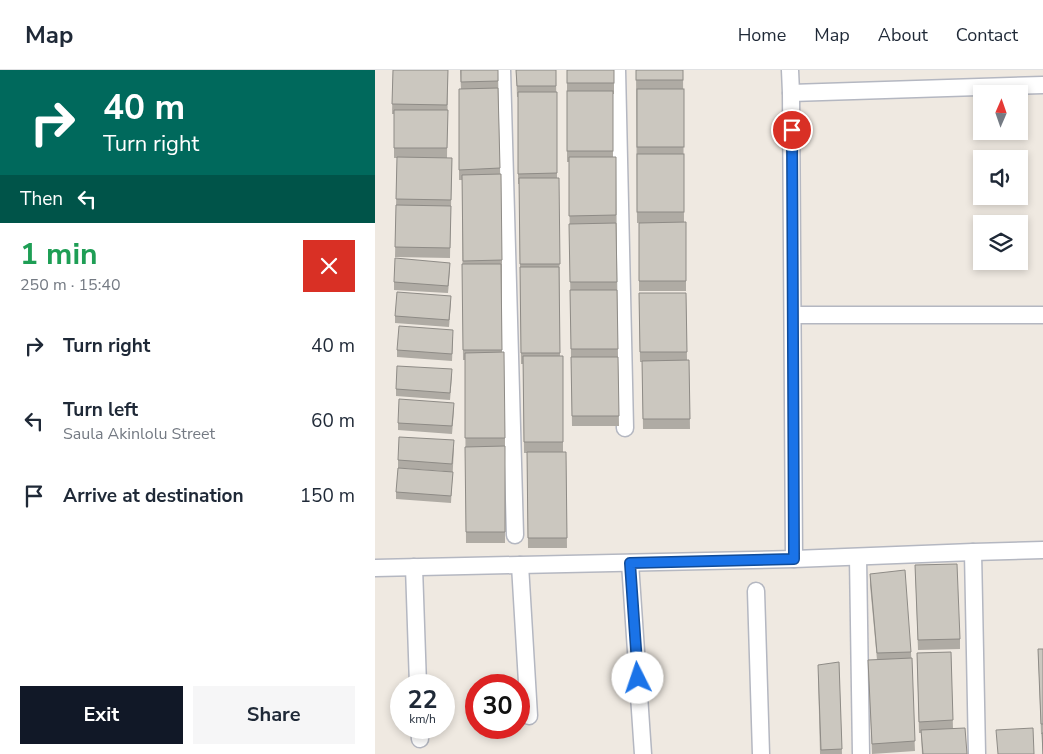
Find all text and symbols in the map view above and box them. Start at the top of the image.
text: Map [25,19,73,51]
text: Home [738,23,786,47]
text: Map [814,23,850,47]
text: About [878,23,928,47]
text: Contact [956,23,1018,47]
text: 40 m [103,84,185,131]
north arrow [973,85,1027,140]
map controls [973,85,1028,270]
icon: right [20,90,85,155]
pin [771,109,813,151]
icon: arrive [778,116,806,144]
text: Turn right [103,129,199,159]
button: sound [973,150,1028,205]
icon: left [73,185,101,213]
text: Then [20,186,63,212]
button: layers [973,215,1028,270]
text: 1 min [20,234,98,275]
button: close [303,240,355,292]
text: 250 m · 15:40 [20,274,121,296]
icon: right [20,332,48,360]
text: Turn right [63,333,150,359]
text: 40 m [311,333,355,359]
text: Turn left [63,397,138,423]
icon: left [20,407,48,435]
text: 60 m [311,408,355,434]
text: Saula Akinlolu Street [63,423,215,445]
icon: arrive [20,482,48,510]
text: Arrive at destination [63,483,244,509]
text: 150 m [300,483,355,509]
position arrow [611,651,663,703]
speed limit sign: 30 [465,674,530,739]
text: 22 [407,683,438,717]
button: Exit [20,686,183,744]
button: Share [193,686,355,744]
text: km/h [409,711,436,727]

